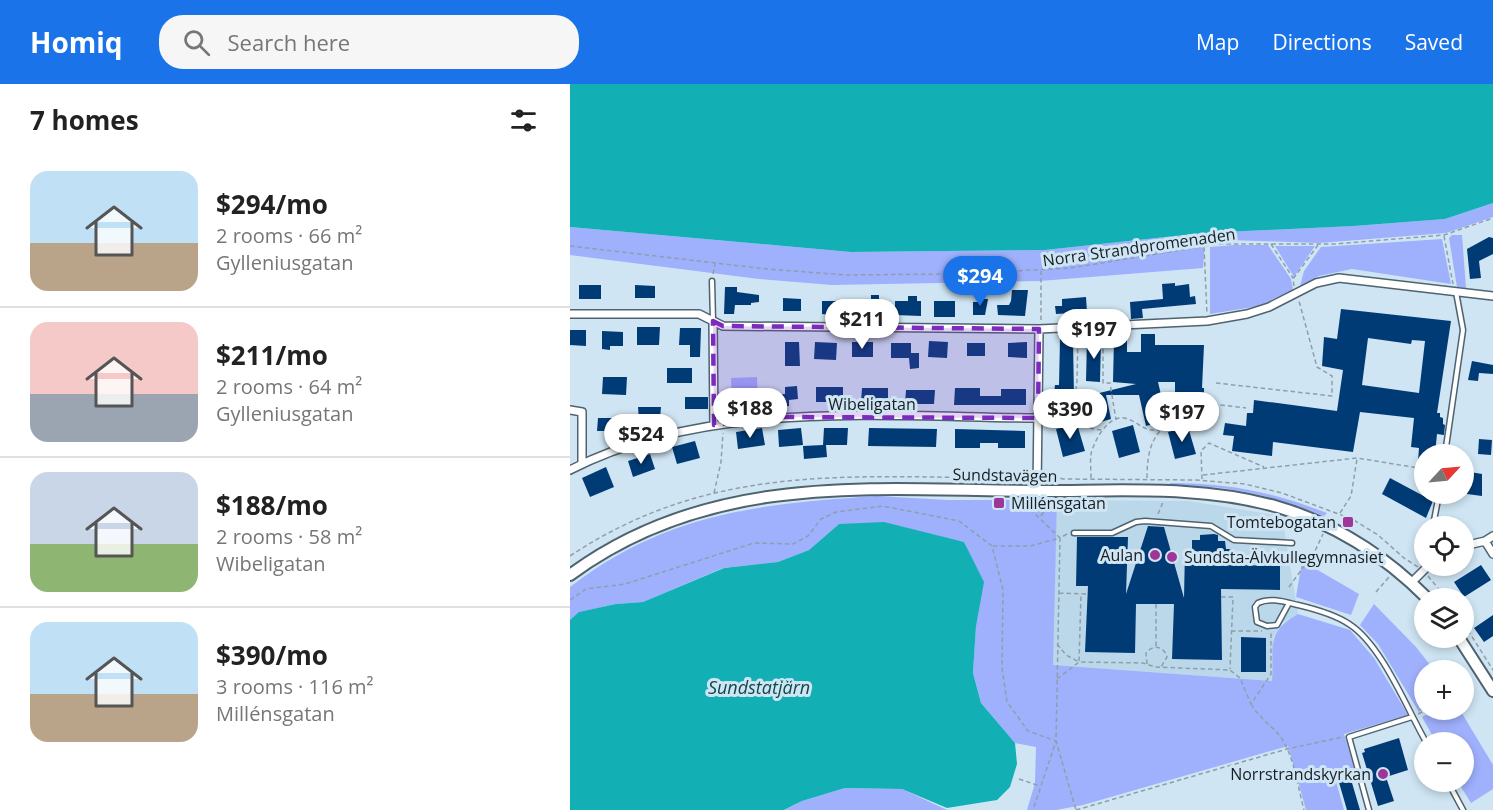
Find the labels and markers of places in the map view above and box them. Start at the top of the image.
pin: $294 [944,256,1016,307]
pin: $211 [826,299,898,350]
pin: $197 [1058,309,1130,360]
pin: $188 [714,388,786,439]
pin: $390 [1034,389,1106,440]
pin: $197 [1146,392,1218,443]
pin: $524 [605,414,677,465]
place label: Millénsgatan [1011,492,1106,514]
marker: Millénsgatan [992,496,1006,510]
place label: Tomtebogatan [1227,511,1336,533]
marker: Tomtebogatan [1341,515,1355,529]
place label: Aulan [1100,544,1143,566]
place label: Sundsta-Älvkullegymnasiet [1184,546,1384,568]
marker: Aulan [1148,548,1162,562]
marker: Sundsta-Älvkullegymnasiet [1165,550,1179,564]
place label: Norrstrandskyrkan [1230,763,1371,785]
marker: Norrstrandskyrkan [1376,767,1390,781]

